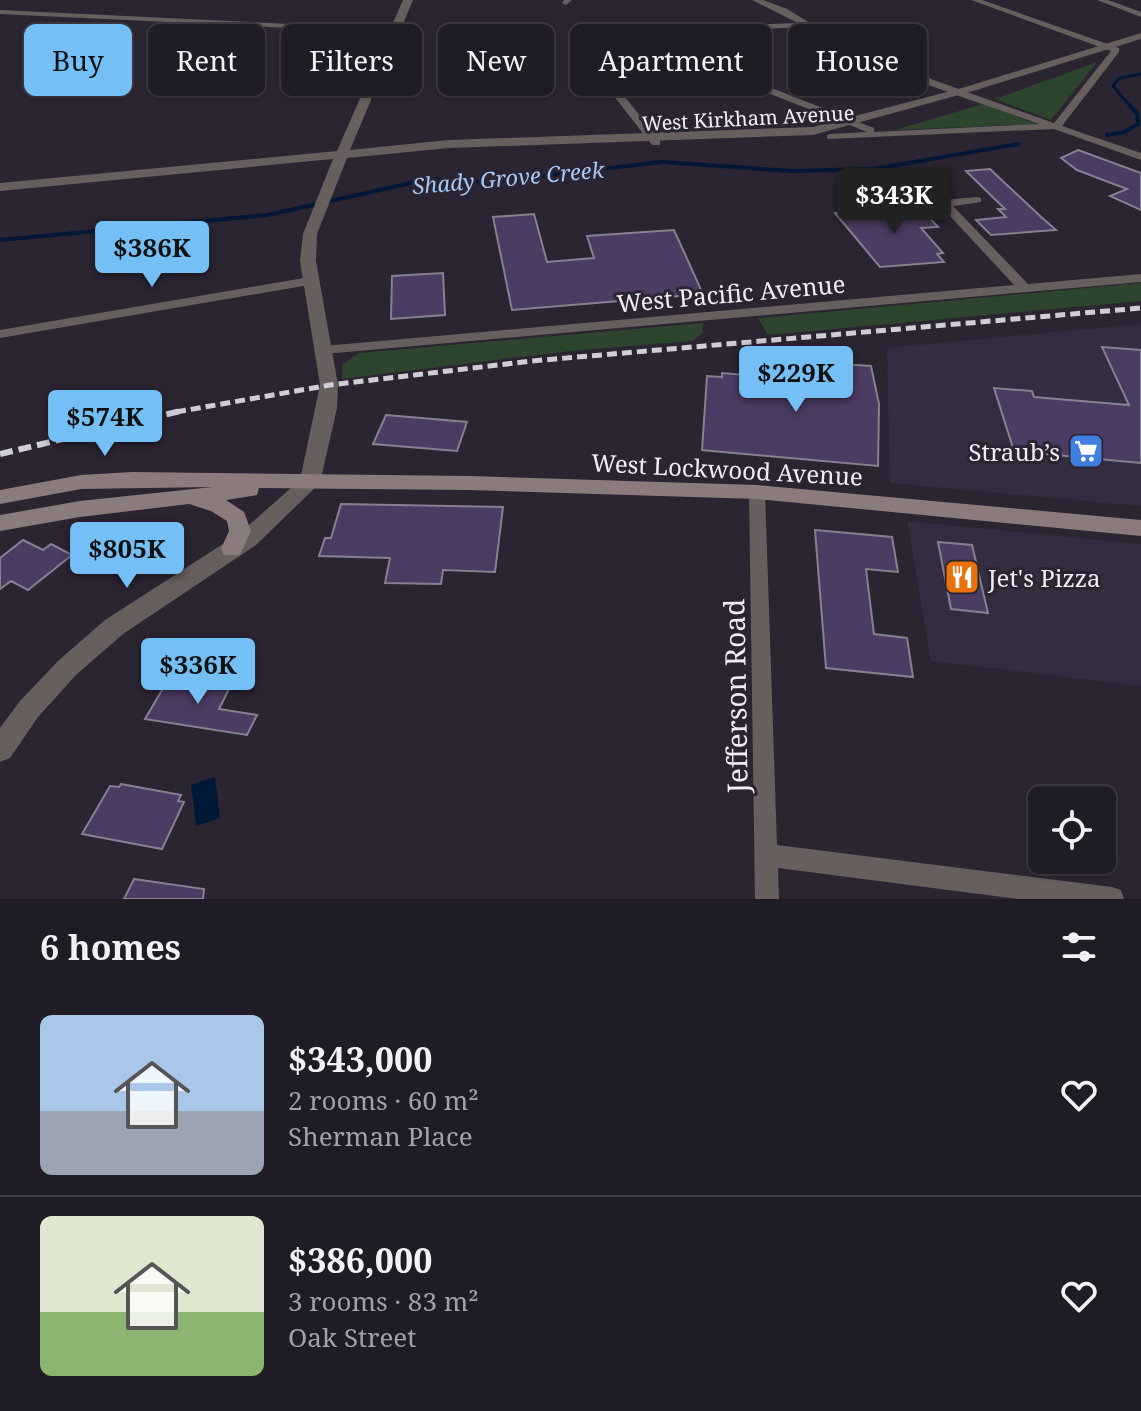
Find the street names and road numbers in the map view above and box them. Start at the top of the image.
street label: West Kirkham Avenue [641,99,855,137]
street label: West Pacific Avenue [615,267,847,319]
street label: West Lockwood Avenue [590,445,864,493]
street label: Jefferson Road [714,598,756,795]

